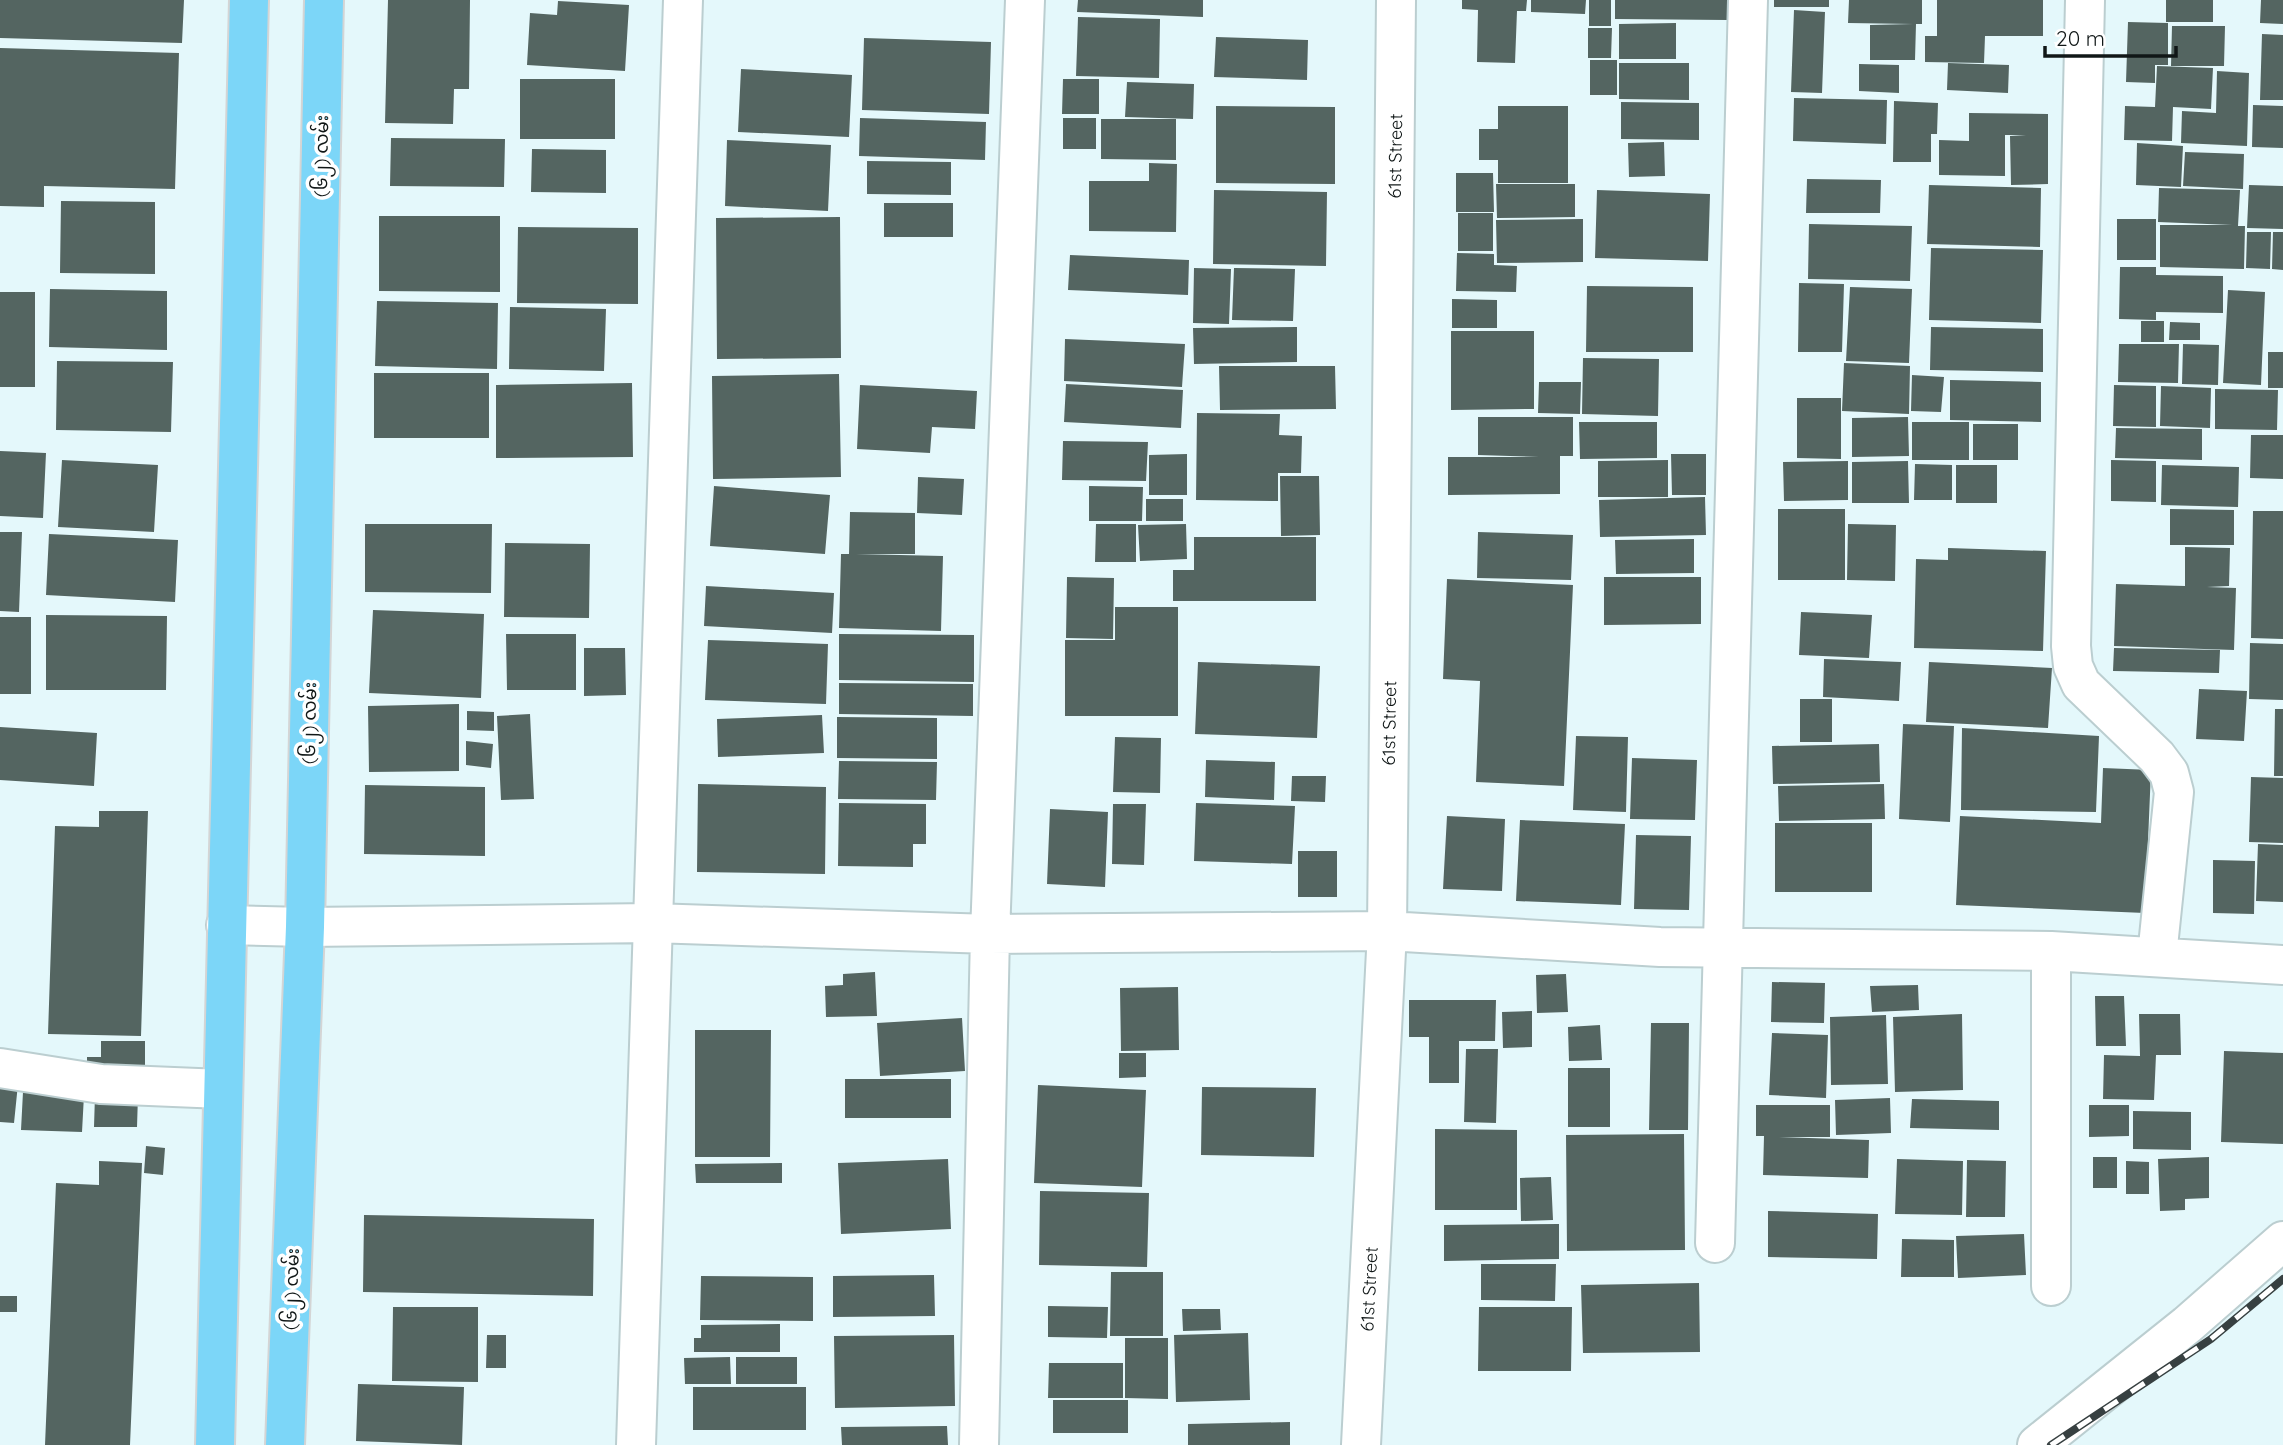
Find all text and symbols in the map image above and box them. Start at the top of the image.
scale bar [2045,14,2176,58]
text: 20 m [2056,25,2105,51]
street label: 61st Street [1383,113,1407,199]
street label: (၆၂) လမ်း [308,115,337,197]
street label: 61st Street [1377,680,1401,766]
street label: (၆၂) လမ်း [296,682,325,764]
street label: 61st Street [1355,1246,1383,1332]
street label: (၆၂) လမ်း [277,1248,308,1331]

